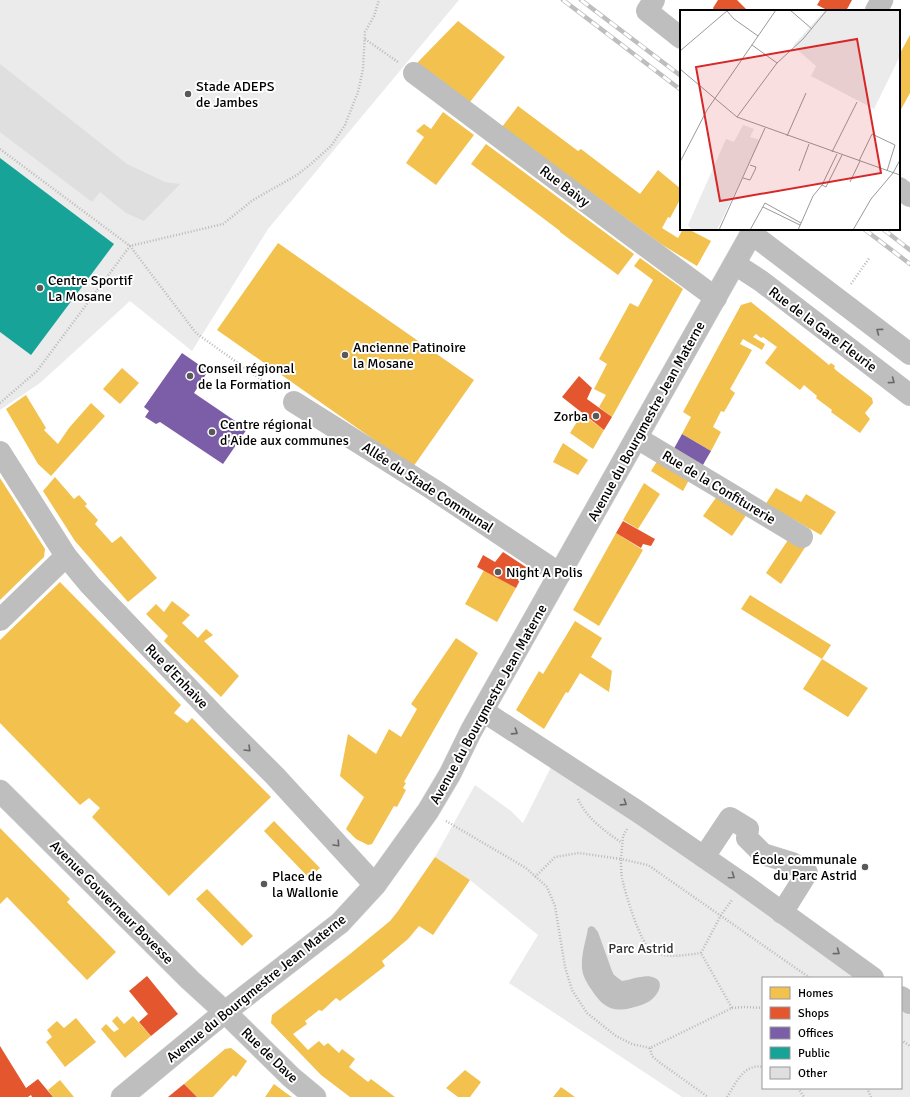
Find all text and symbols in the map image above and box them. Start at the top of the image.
inset map [680,10,900,230]
place label: Stade ADEPS de Jambes [196,78,275,111]
marker: Stade ADEPS de Jambes [183,89,193,99]
street label: Rue Baivy [536,162,593,211]
place label: Centre Sportif La Mosane [48,272,134,305]
marker: Centre Sportif La Mosane [35,283,45,293]
street label: Rue de la Gare Fleurie [765,283,880,376]
street label: Avenue du Bourgmestre Jean Materne [584,318,709,524]
one-way arrow [876,329,883,336]
place label: Ancienne Patinoire la Mosane [353,339,466,372]
marker: Ancienne Patinoire la Mosane [340,350,350,360]
place label: Conseil régional de la Formation [198,360,295,393]
marker: Conseil régional de la Formation [185,371,195,381]
one-way arrow [887,376,894,383]
place label: Zorba [554,408,588,425]
marker: Zorba [591,411,601,421]
place label: Centre régional d'Aide aux communes [220,416,349,449]
marker: Centre régional d'Aide aux communes [207,427,217,437]
street label: Allée du Stade Communal [359,439,497,536]
street label: Rue de la Confiturerie [659,447,779,528]
place label: Night A Polis [506,564,583,581]
marker: Night A Polis [493,567,503,577]
street label: Avenue du Bourgmestre Jean Materne [426,601,551,807]
street label: Rue d'Enhaive [142,640,212,712]
one-way arrow [511,727,518,735]
one-way arrow [243,744,251,752]
one-way arrow [620,798,627,805]
street label: Avenue Gouverneur Bovesse [46,837,177,968]
one-way arrow [333,839,340,847]
place label: École communale du Parc Astrid [752,851,857,884]
marker: École communale du Parc Astrid [860,862,870,872]
place label: Place de la Wallonie [272,868,338,901]
one-way arrow [727,871,734,878]
marker: Place de la Wallonie [259,879,269,889]
street label: Avenue du Bourgmestre Jean Materne [163,911,349,1066]
park label: Parc Astrid [608,940,674,957]
one-way arrow [833,947,840,955]
legend [762,977,902,1089]
text: Homes [798,986,833,1001]
text: Shops [798,1006,829,1021]
street label: Rue de Dave [238,1024,302,1087]
text: Offices [798,1026,833,1041]
text: Public [798,1046,830,1061]
text: Other [798,1066,828,1081]

